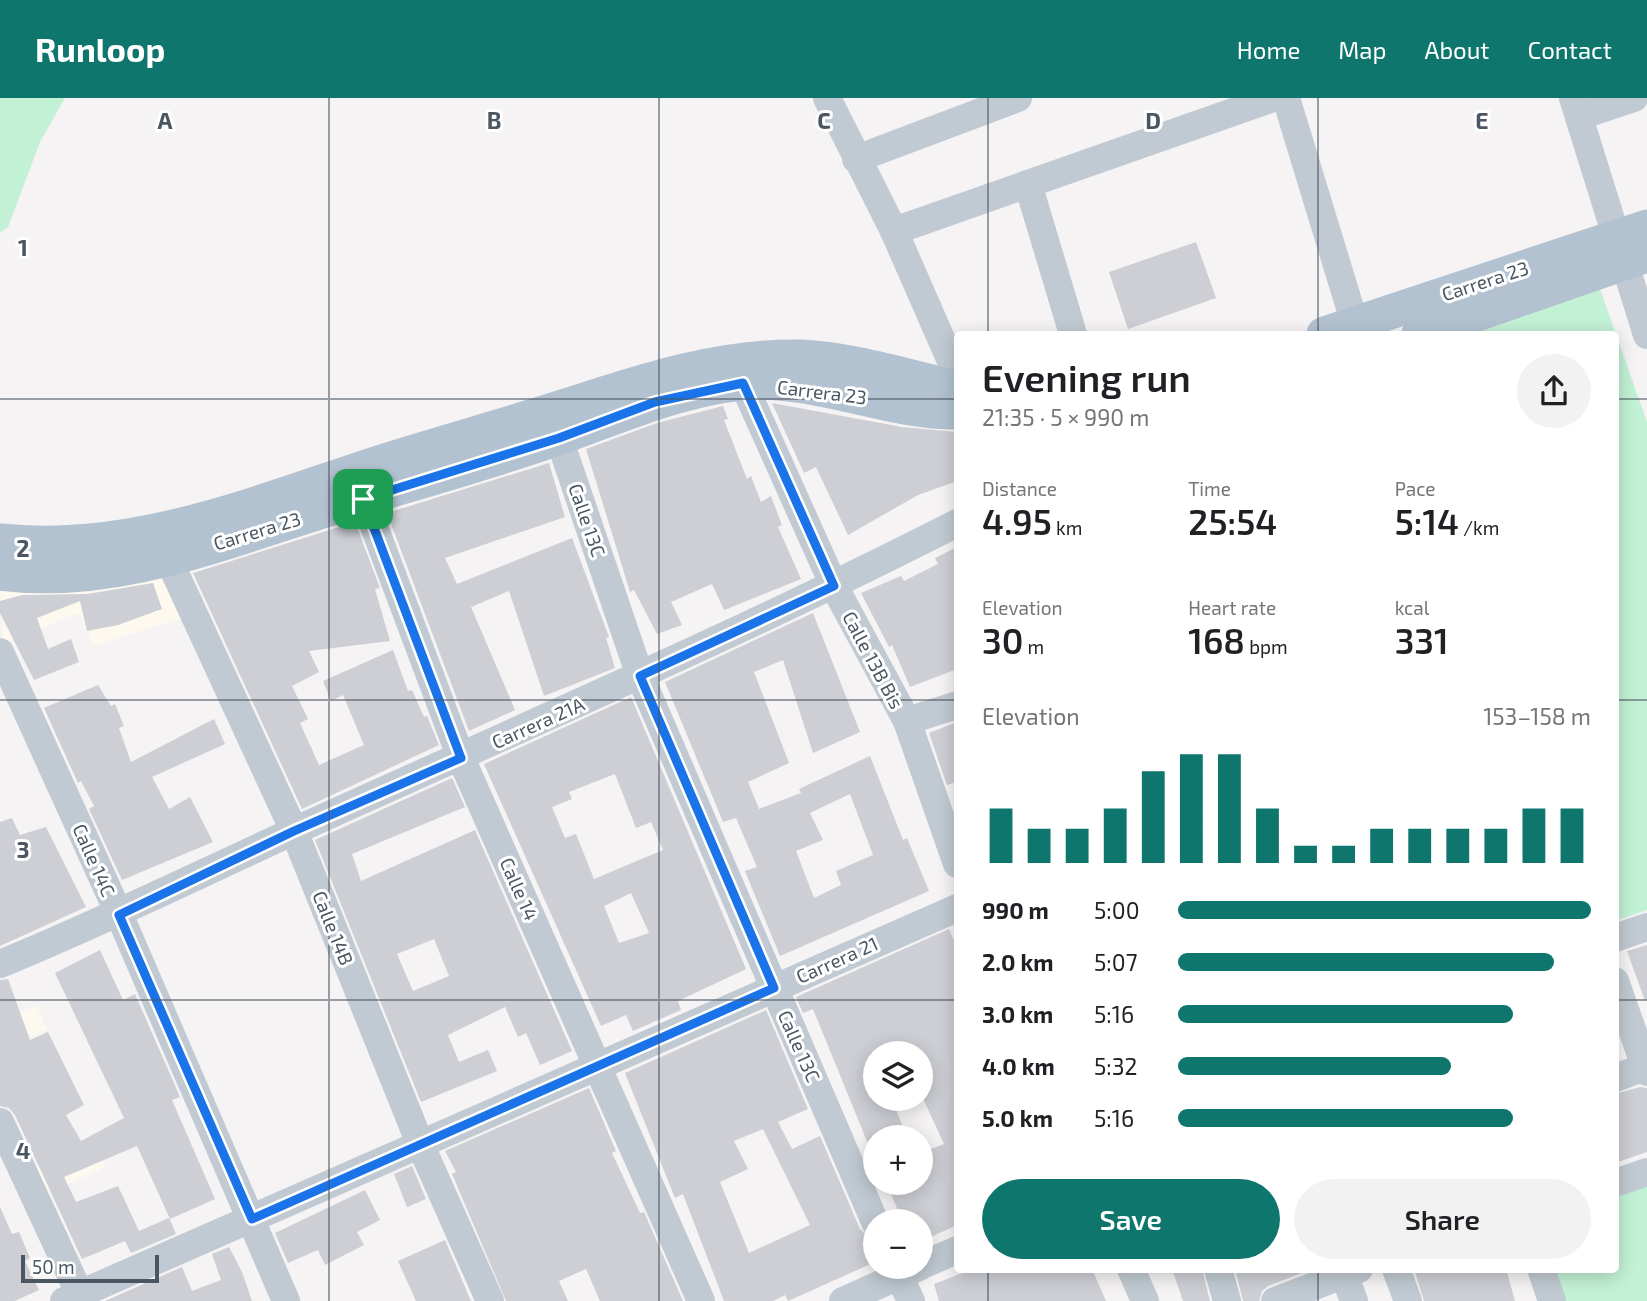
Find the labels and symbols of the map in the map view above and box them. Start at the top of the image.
text: A [157,106,173,134]
text: B [487,106,501,134]
text: C [817,106,831,134]
text: D [1145,106,1161,134]
text: E [1475,106,1489,134]
text: 1 [18,233,28,261]
street label: Carrera 23 [1439,256,1531,305]
street label: Carrera 23 [776,375,868,408]
pin [333,469,393,529]
street label: Calle 13C [564,480,611,560]
street label: Carrera 23 [210,506,303,555]
text: 2 [16,534,30,562]
street label: Calle 13B Bis [838,607,909,713]
street label: Carrera 21A [488,692,588,753]
street label: Calle 14C [68,820,121,900]
text: 3 [16,835,30,863]
street label: Calle 14 [495,854,543,924]
street label: Calle 14B [308,887,359,968]
street label: Carrera 21 [792,931,881,988]
street label: Calle 13C [774,1006,825,1085]
text: 4 [16,1136,30,1164]
scale bar [21,1252,159,1284]

